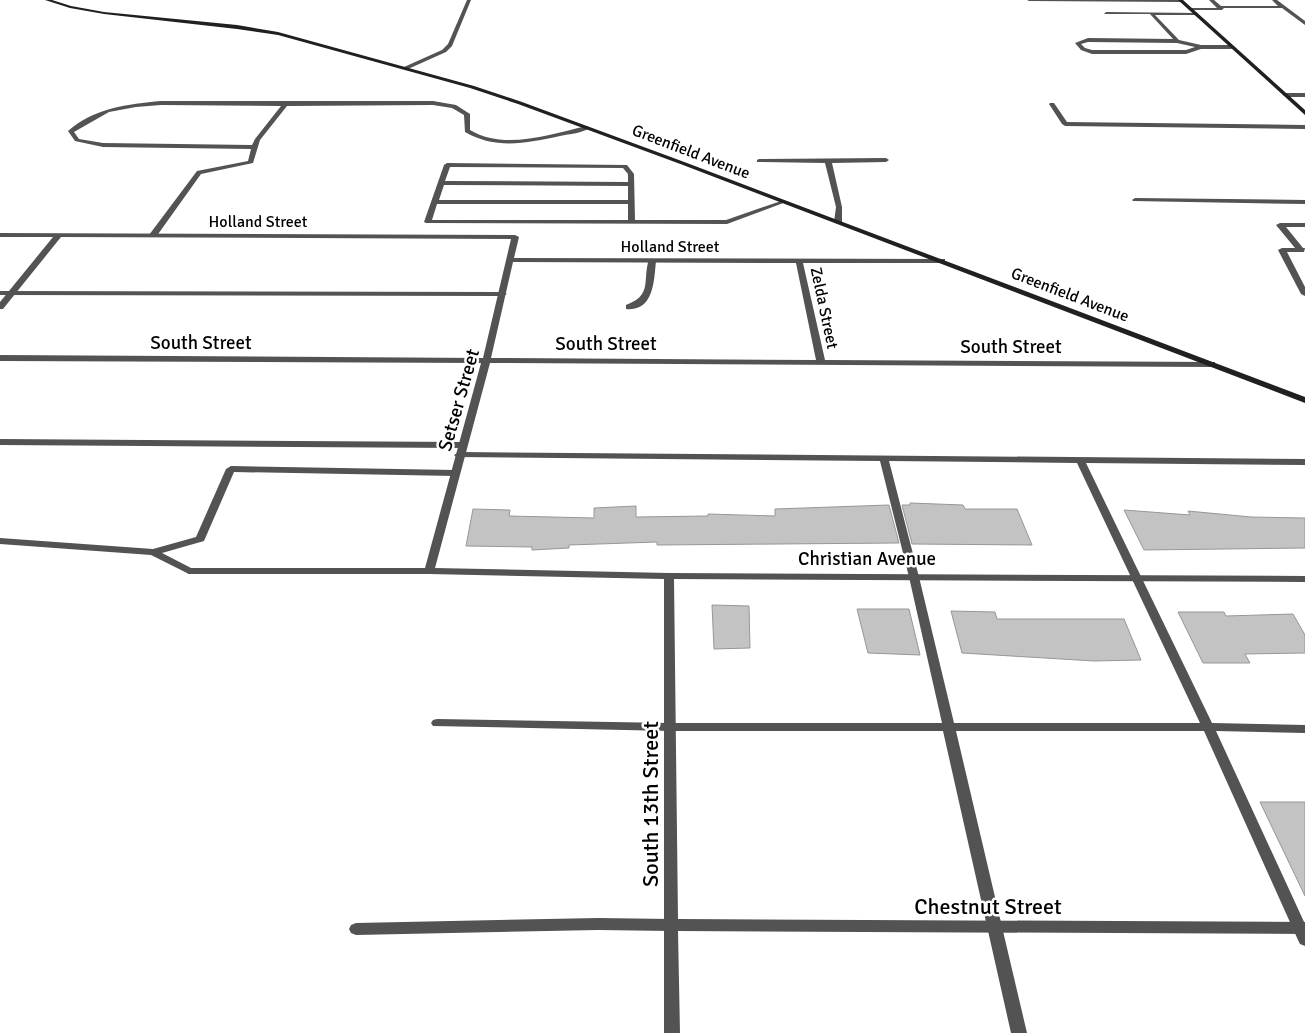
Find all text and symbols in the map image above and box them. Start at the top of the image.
street label: Greenfield Avenue [629,120,753,184]
street label: Holland Street [209,212,308,232]
street label: Holland Street [621,237,720,257]
street label: Greenfield Avenue [1008,263,1132,327]
street label: Zelda Street [806,265,842,351]
street label: South Street [150,331,252,355]
street label: South Street [555,332,657,356]
street label: South Street [960,335,1062,359]
street label: Setser Street [433,346,485,454]
street label: Christian Avenue [798,547,936,571]
street label: South 13th Street [637,721,664,887]
street label: Chestnut Street [914,893,1062,920]

